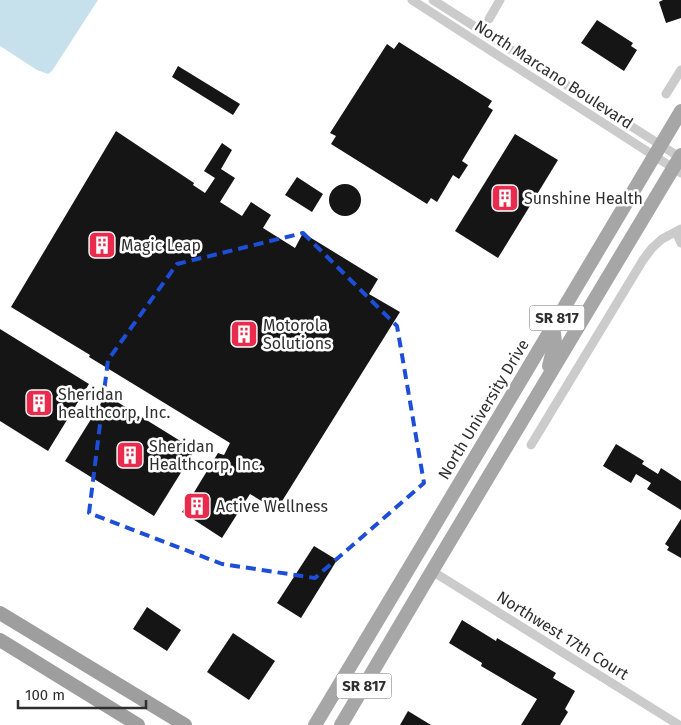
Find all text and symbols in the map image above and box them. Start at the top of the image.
street label: North Marcano Boulevard [471,16,637,133]
building icon: Sunshine Health [490,183,520,213]
place label: Sunshine Health [524,189,643,208]
building icon: Magic Leap [87,230,117,260]
place label: Magic Leap [121,236,201,255]
road number: SR 817 [530,306,584,330]
place label: Motorola Solutions [263,316,332,353]
building icon: Motorola Solutions [229,319,259,349]
street label: North University Drive [434,336,533,483]
place label: Sheridan healthcorp, Inc. [58,385,170,422]
building icon: Sheridan healthcorp, Inc. [24,388,54,418]
place label: Sheridan Healthcorp, Inc. [149,437,263,474]
building icon: Sheridan Healthcorp, Inc. [115,440,145,470]
building icon: Active Wellness [182,491,212,521]
place label: Active Wellness [216,497,328,516]
street label: Northwest 17th Court [493,587,632,684]
road number: SR 817 [336,674,392,698]
scale bar [18,678,145,710]
text: 100 m [25,686,65,704]

